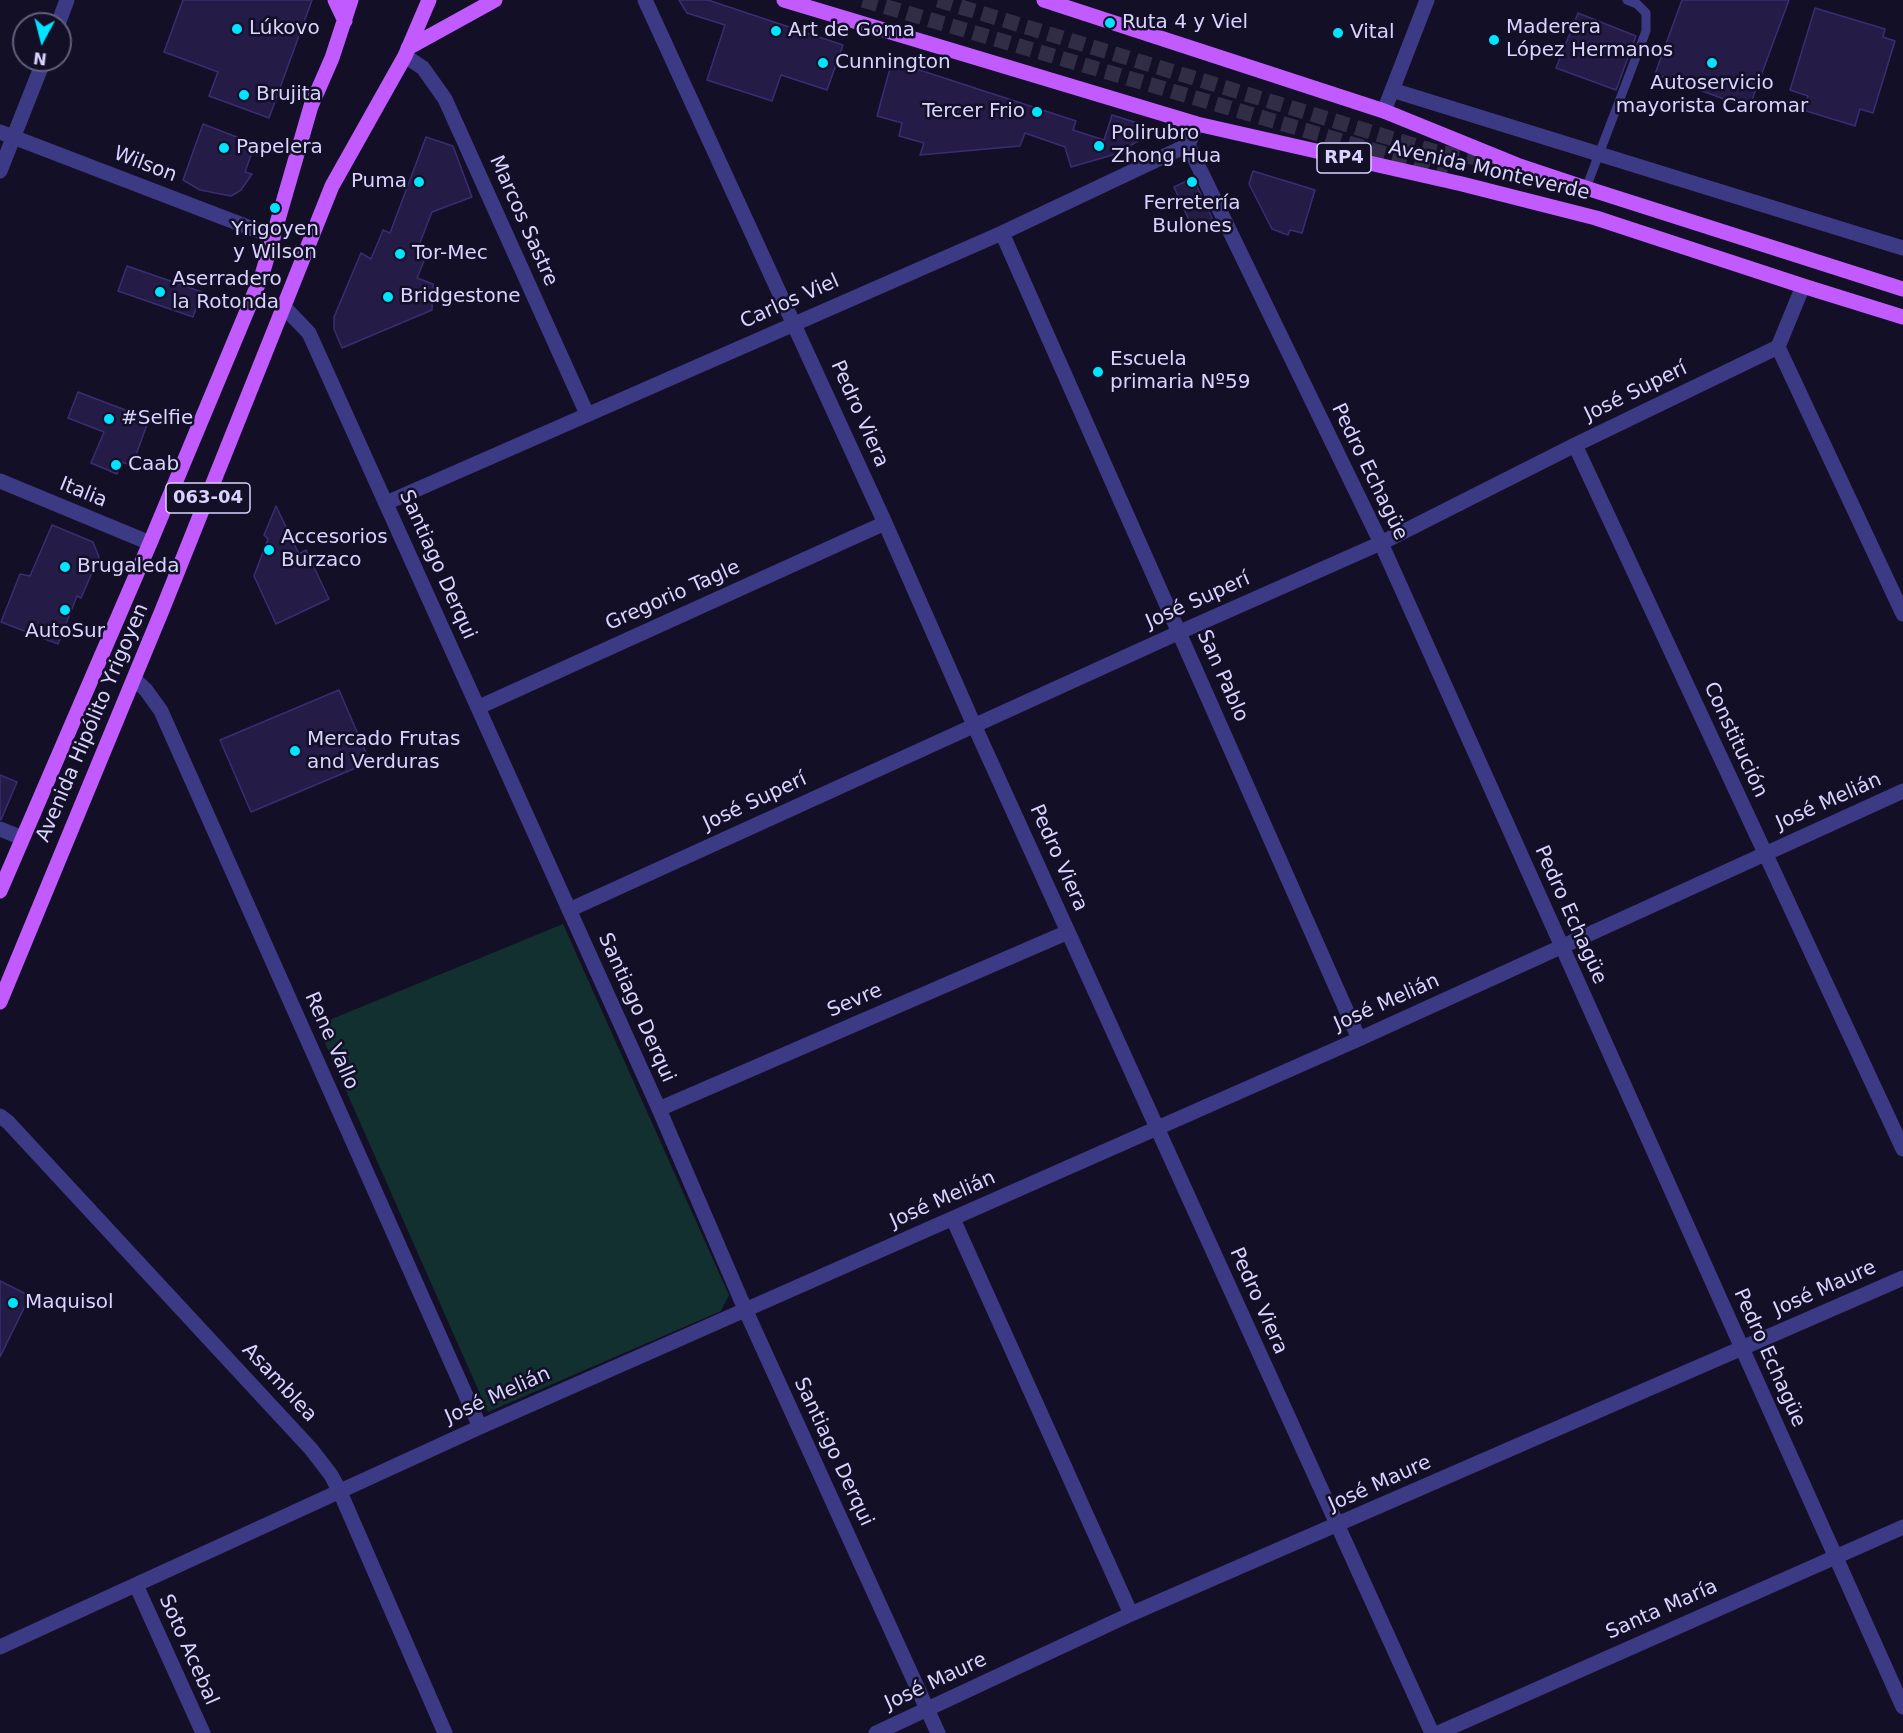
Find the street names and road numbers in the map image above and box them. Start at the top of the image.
street label: Avenida Monteverde [1386,136,1592,206]
street label: Wilson [110,142,180,188]
road number: RP4 [1317,143,1371,173]
street label: Marcos Sastre [483,152,563,290]
street label: Carlos Viel [737,270,843,334]
street label: Pedro Viera [825,357,893,471]
street label: José Superí [1581,357,1691,427]
street label: Pedro Echagüe [1326,400,1412,544]
street label: Italia [56,473,110,513]
road number: 063-04 [166,483,250,513]
street label: Santiago Derqui [393,487,481,643]
street label: Gregorio Tagle [602,556,744,636]
street label: José Superí [1142,567,1254,635]
street label: Avenida Hipólito Yrigoyen [32,600,154,846]
street label: San Pablo [1191,626,1253,726]
street label: Constitución [1698,678,1772,802]
street label: José Superí [699,768,811,836]
street label: José Melián [1773,768,1885,836]
street label: Pedro Viera [1024,801,1092,915]
street label: Pedro Echagüe [1529,842,1611,988]
street label: Santiago Derqui [592,930,680,1086]
street label: José Melián [1331,969,1443,1037]
street label: Sevre [824,979,886,1023]
street label: Rene Vallo [299,988,363,1094]
street label: José Melián [887,1166,999,1234]
street label: Pedro Viera [1224,1244,1292,1358]
street label: José Maure [1770,1256,1880,1322]
street label: Pedro Echagüe [1728,1285,1810,1431]
street label: Asamblea [237,1339,321,1427]
street label: José Melián [442,1362,554,1430]
street label: Santiago Derqui [788,1374,878,1530]
street label: José Maure [1325,1451,1435,1517]
street label: Santa María [1602,1575,1722,1645]
street label: Soto Acebal [153,1591,223,1709]
street label: José Maure [881,1648,991,1716]

